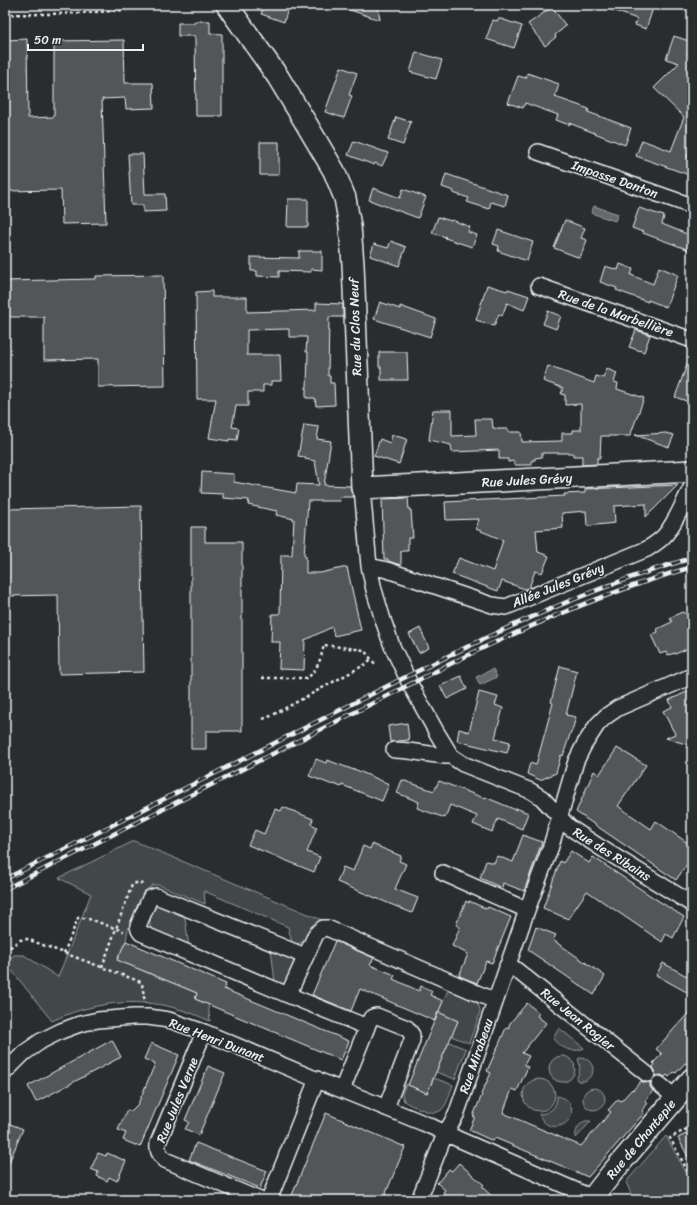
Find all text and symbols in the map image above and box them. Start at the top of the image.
scale bar [28,26,143,52]
text: 50 m [34,29,61,51]
street label: Impasse Danton [568,153,661,205]
street label: Rue du Clos Neuf [342,275,368,376]
street label: Rue de la Marbellière [555,282,677,344]
street label: Rue Jules Grévy [481,466,573,494]
street label: Allée Jules Grévy [507,556,608,614]
street label: Rue des Ribains [568,821,656,887]
street label: Rue Jean Rogier [536,982,621,1057]
street label: Rue Henri Dunant [166,1011,268,1069]
street label: Rue Mirabeau [452,1015,500,1097]
street label: Rue Jules Verne [149,1054,205,1146]
street label: Rue de Chantepie [600,1093,682,1184]

